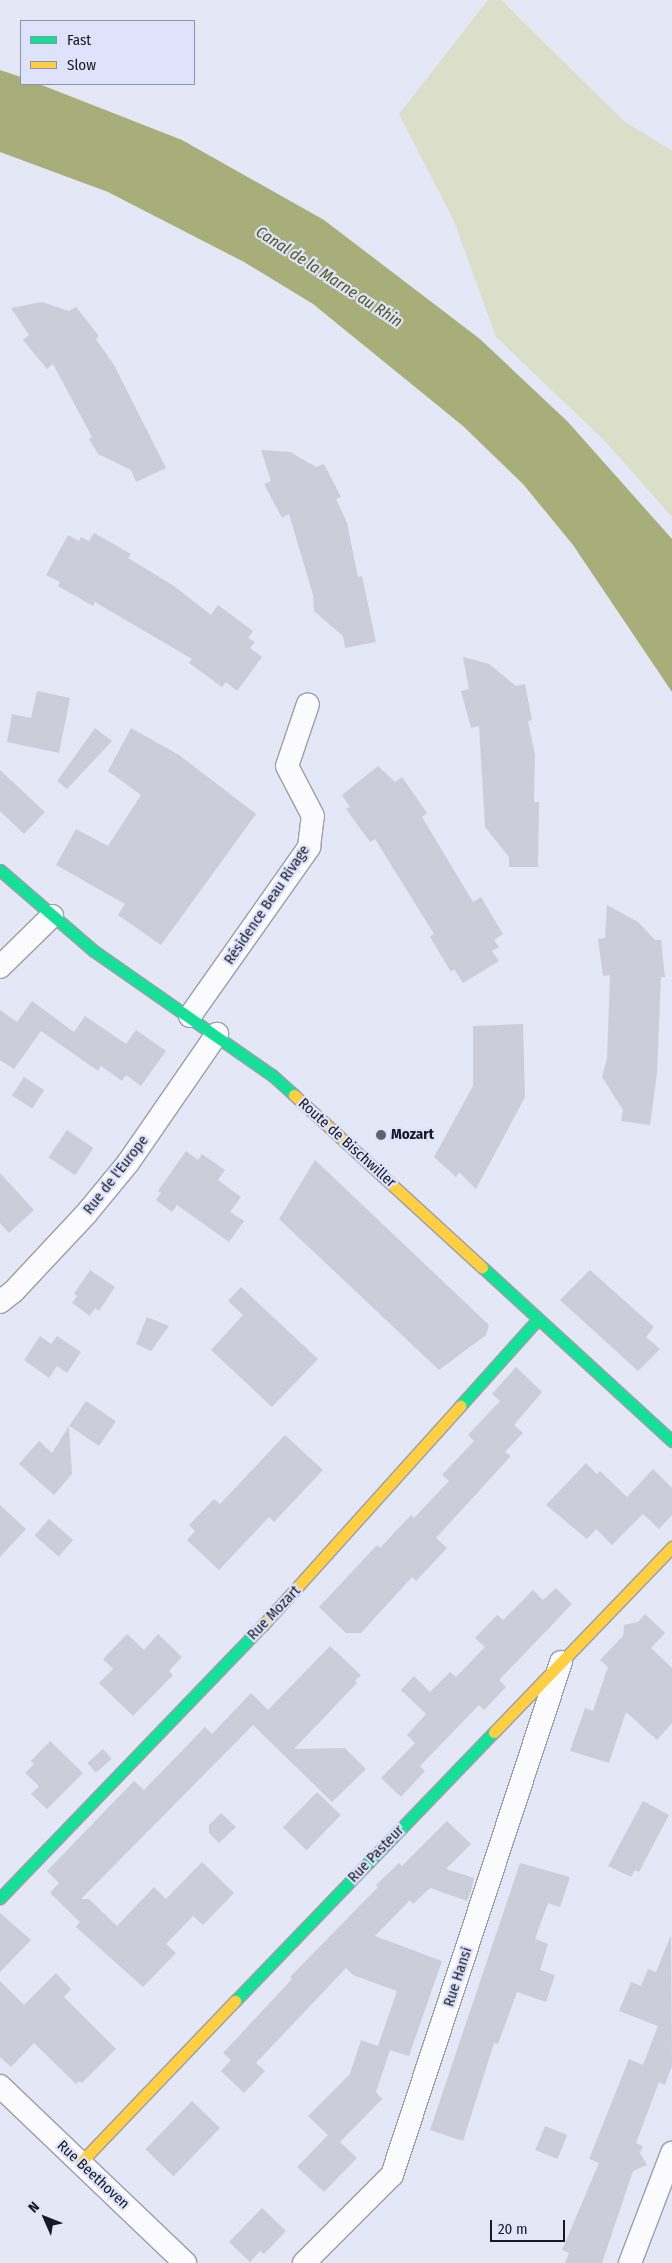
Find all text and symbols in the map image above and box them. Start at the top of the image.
legend [20,20,195,85]
text: Fast [67,31,91,49]
text: Slow [67,56,96,74]
water label: Canal de la Marne au Rhin [252,222,406,332]
street label: Résidence Beau Rivage [220,842,314,968]
street label: Route de Bischwiller [294,1094,400,1192]
place label: Mozart [391,1126,434,1144]
marker: Mozart [375,1129,387,1141]
street label: Rue de l'Europe [80,1132,152,1218]
street label: Rue Mozart [244,1582,304,1644]
street label: Rue Pasteur [344,1822,408,1886]
street label: Rue Hansi [440,1945,476,2009]
street label: Rue Beethoven [53,2137,133,2213]
north arrow [20,2193,70,2243]
text: N [25,2198,43,2216]
scale bar [492,2210,567,2242]
text: 20 m [498,2220,528,2238]

